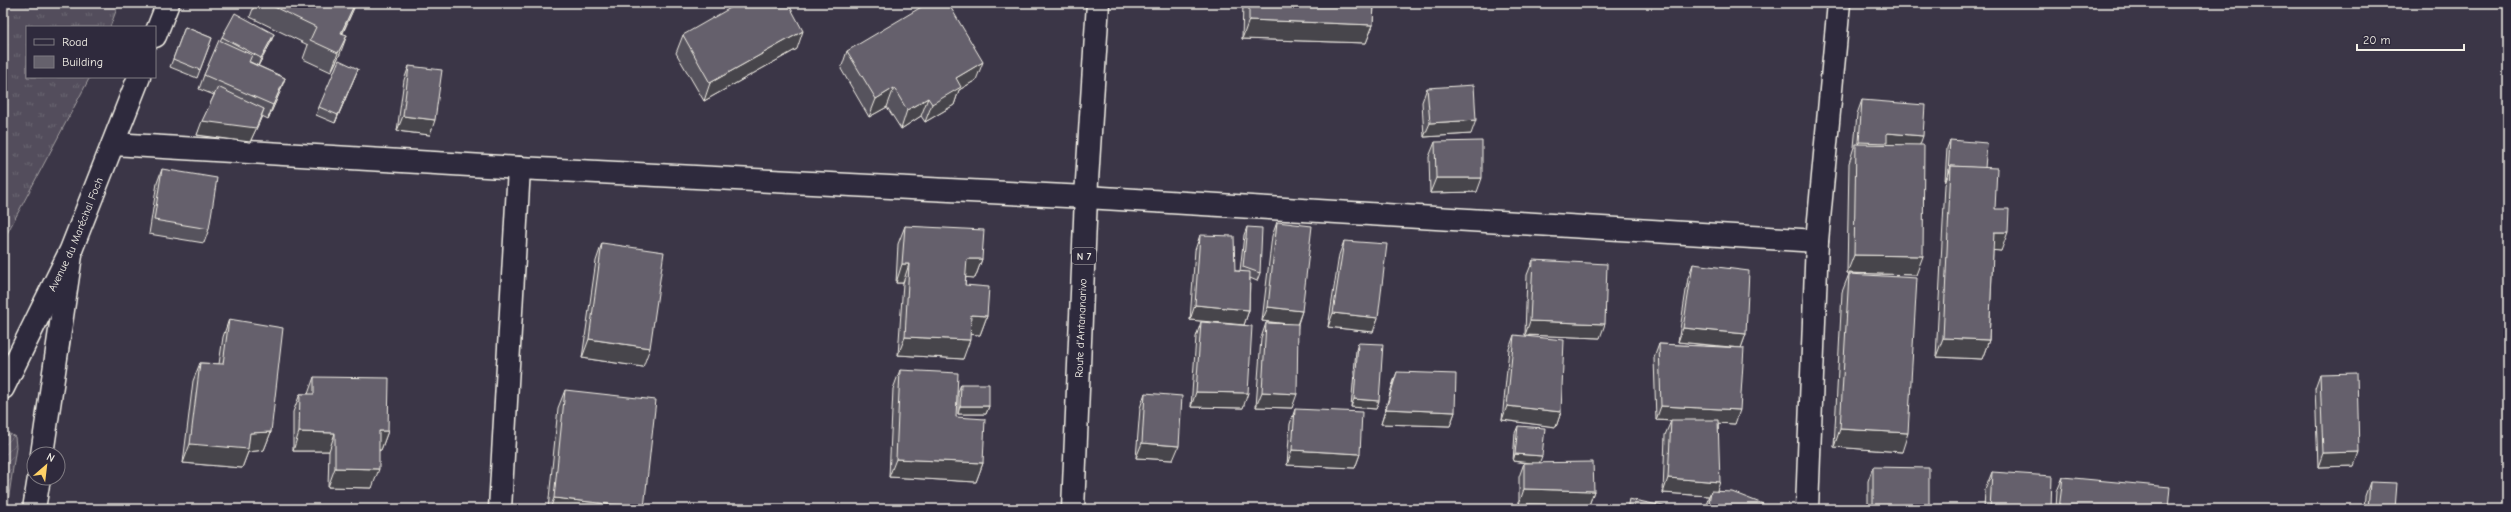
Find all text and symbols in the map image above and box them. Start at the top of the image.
legend [26,26,156,78]
scale bar [2357,26,2464,52]
text: 20 m [2363,33,2391,47]
text: Road [62,35,88,49]
text: Building [62,55,103,69]
street label: Avenue du Maréchal Foch [46,176,106,294]
road number: N 7 [1072,248,1096,264]
street label: Route d'Antananarivo [1072,278,1090,378]
north arrow [26,446,66,486]
text: N [44,450,57,465]

